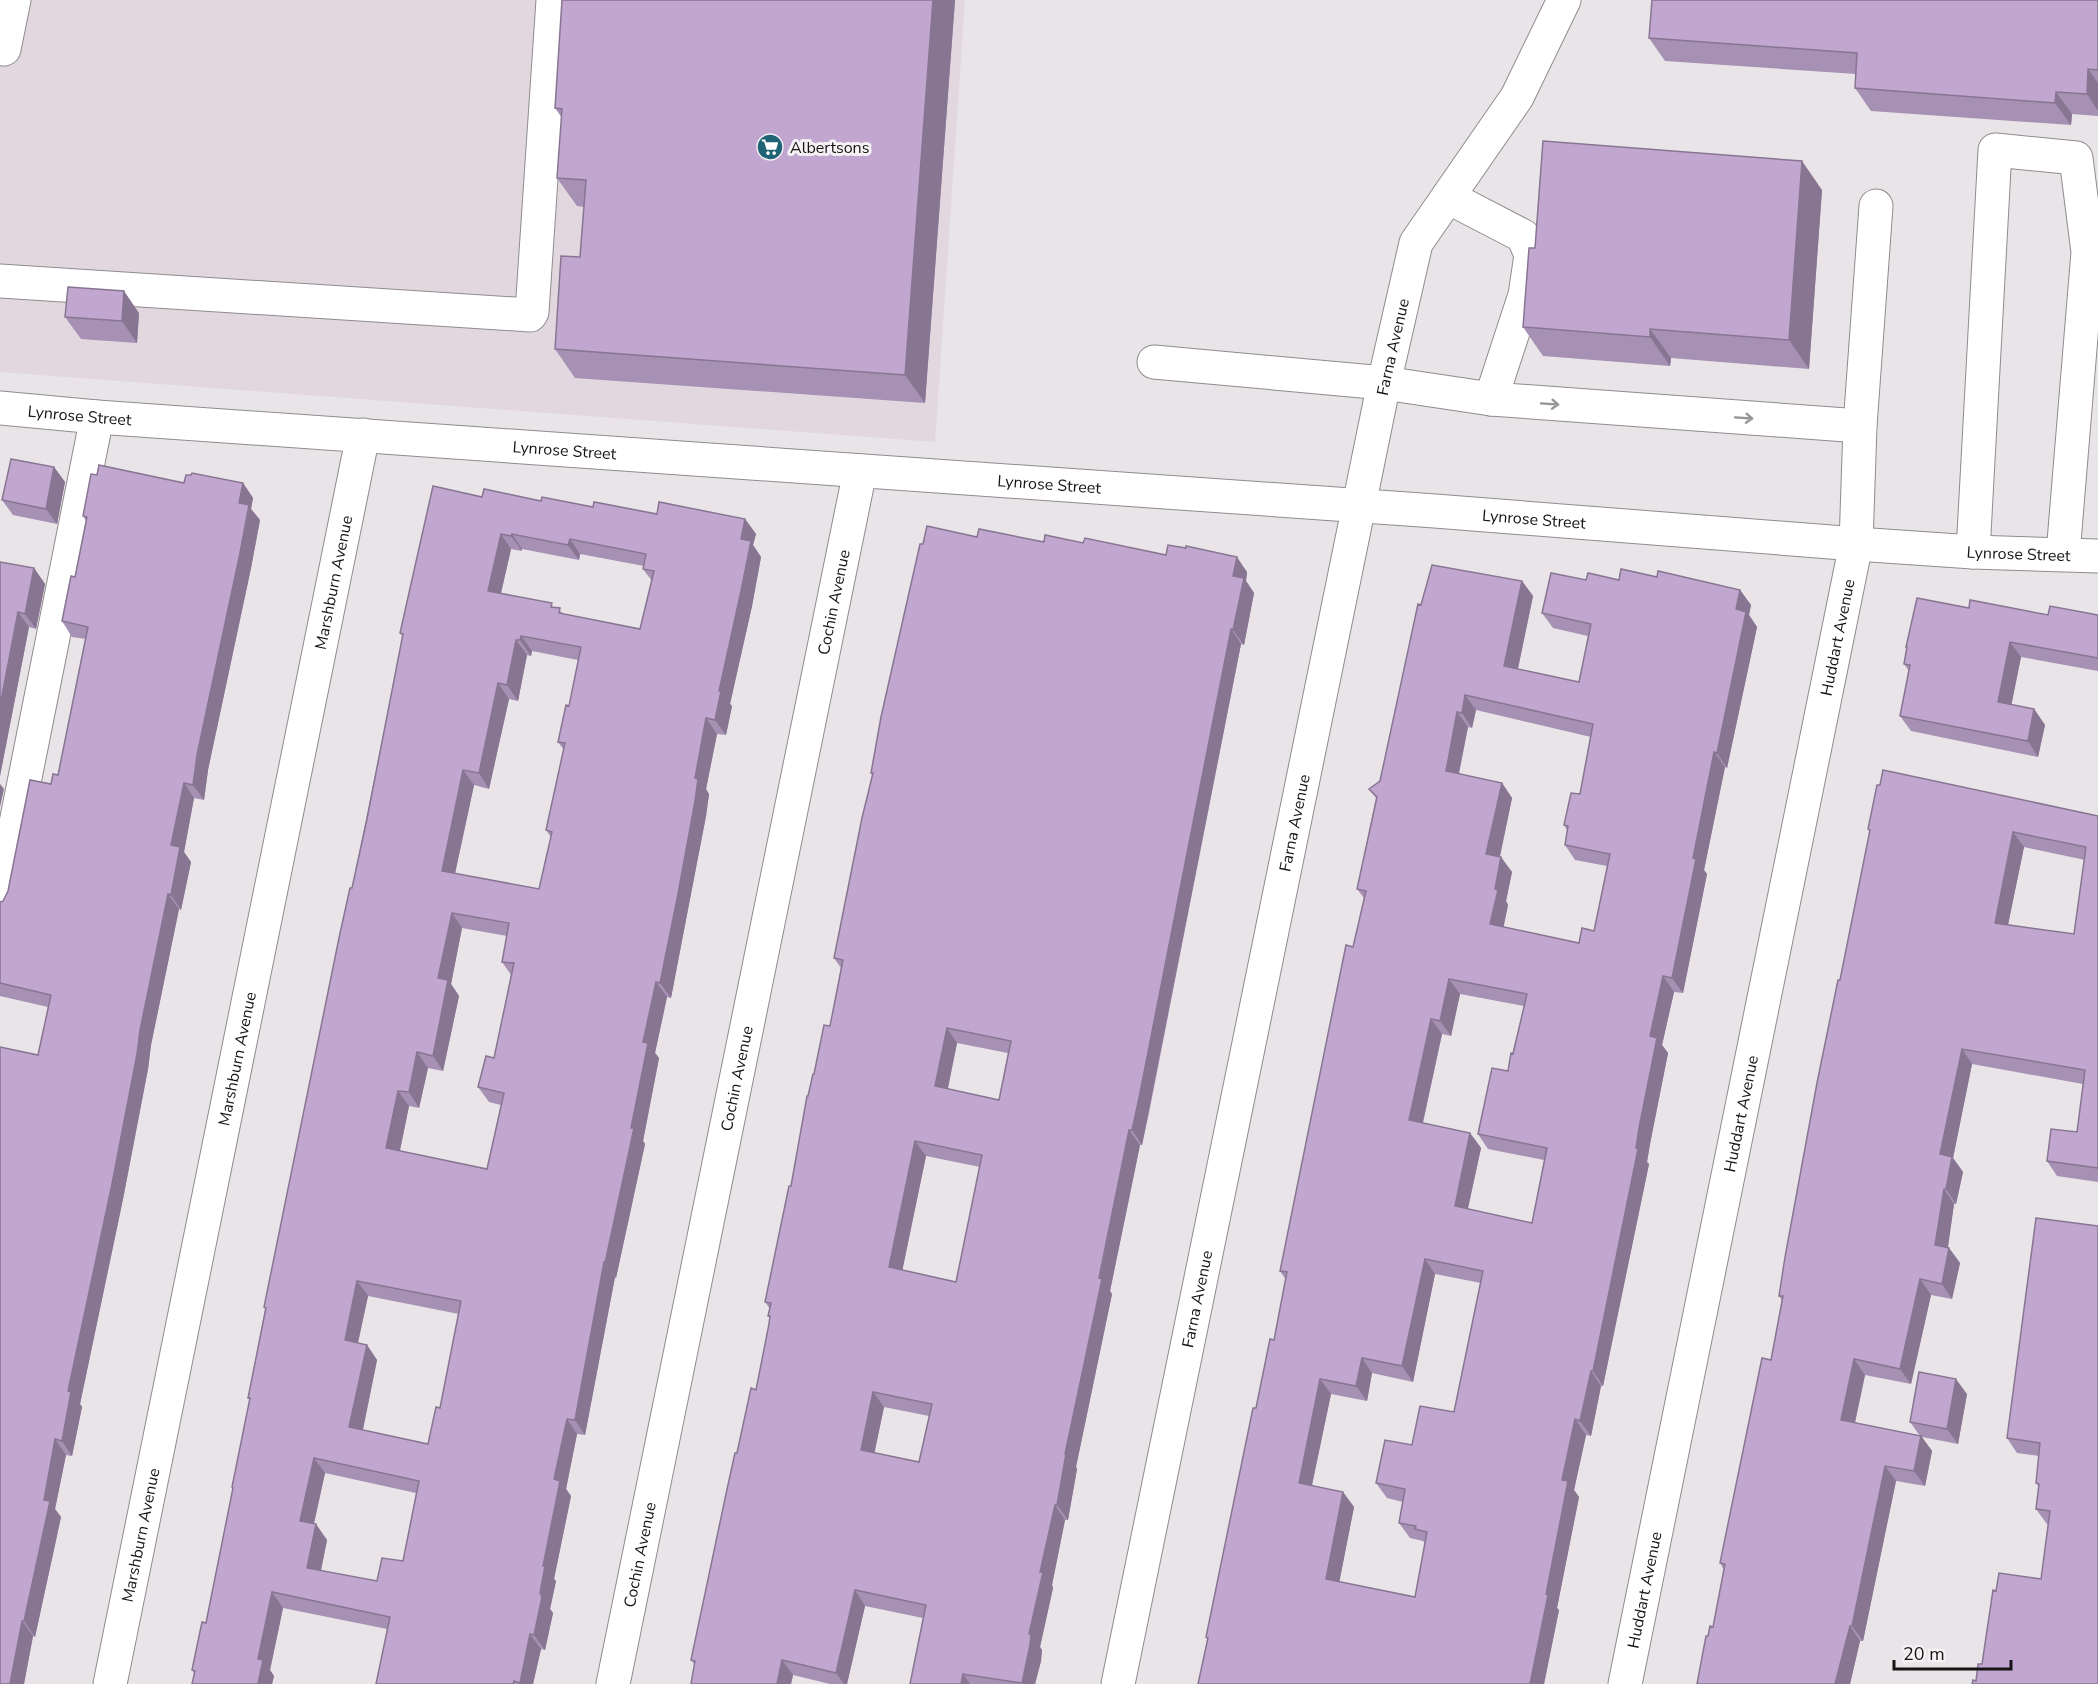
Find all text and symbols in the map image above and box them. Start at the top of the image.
supermarket icon: Albertsons [755,132,785,162]
place label: Albertsons [790,137,869,159]
street label: Farna Avenue [1372,296,1415,397]
one-way arrow [1539,398,1559,409]
street label: Lynrose Street [27,401,133,431]
one-way arrow [1734,413,1754,424]
street label: Lynrose Street [512,436,617,465]
street label: Lynrose Street [997,470,1102,500]
street label: Lynrose Street [1481,505,1587,535]
street label: Marshburn Avenue [310,514,358,652]
street label: Lynrose Street [1966,542,2071,567]
street label: Cochin Avenue [813,548,856,657]
street label: Huddart Avenue [1816,577,1861,698]
street label: Farna Avenue [1274,772,1316,874]
street label: Marshburn Avenue [213,990,262,1128]
street label: Cochin Avenue [716,1024,759,1133]
street label: Huddart Avenue [1719,1053,1764,1174]
street label: Farna Avenue [1177,1249,1218,1350]
street label: Marshburn Avenue [117,1466,165,1604]
street label: Cochin Avenue [619,1500,662,1610]
street label: Huddart Avenue [1622,1530,1668,1650]
scale bar [1894,1633,2011,1671]
text: 20 m [1903,1642,1945,1666]

